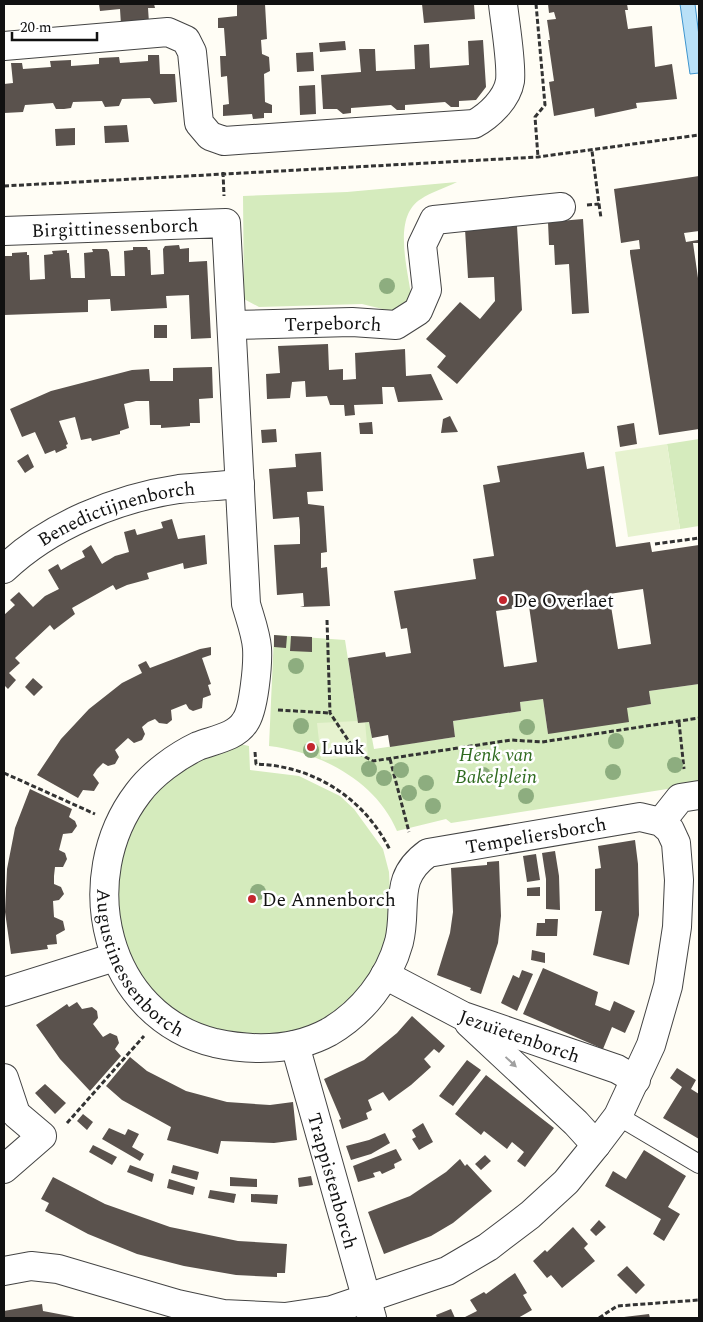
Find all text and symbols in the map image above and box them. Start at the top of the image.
scale bar [12,10,98,42]
text: 20 m [20,16,52,39]
street label: Birgittinessenborch [31,211,199,246]
street label: Terpeborch [284,309,382,340]
street label: Benedictijnenborch [32,475,196,555]
place label: De Overlaet [513,587,614,616]
marker: De Overlaet [497,594,509,606]
place label: Luuk [321,734,365,763]
marker: Luuk [305,741,317,753]
park label: Henk van Bakelplein [455,741,537,792]
street label: Tempeliersborch [463,810,609,862]
place label: De Annenborch [262,886,396,915]
street label: Augustinessenborch [88,888,189,1045]
marker: De Annenborch [246,893,258,905]
street label: Jezuïetenborch [454,1003,584,1071]
one-way arrow [505,1056,517,1068]
street label: Trappistenborch [299,1110,365,1253]

